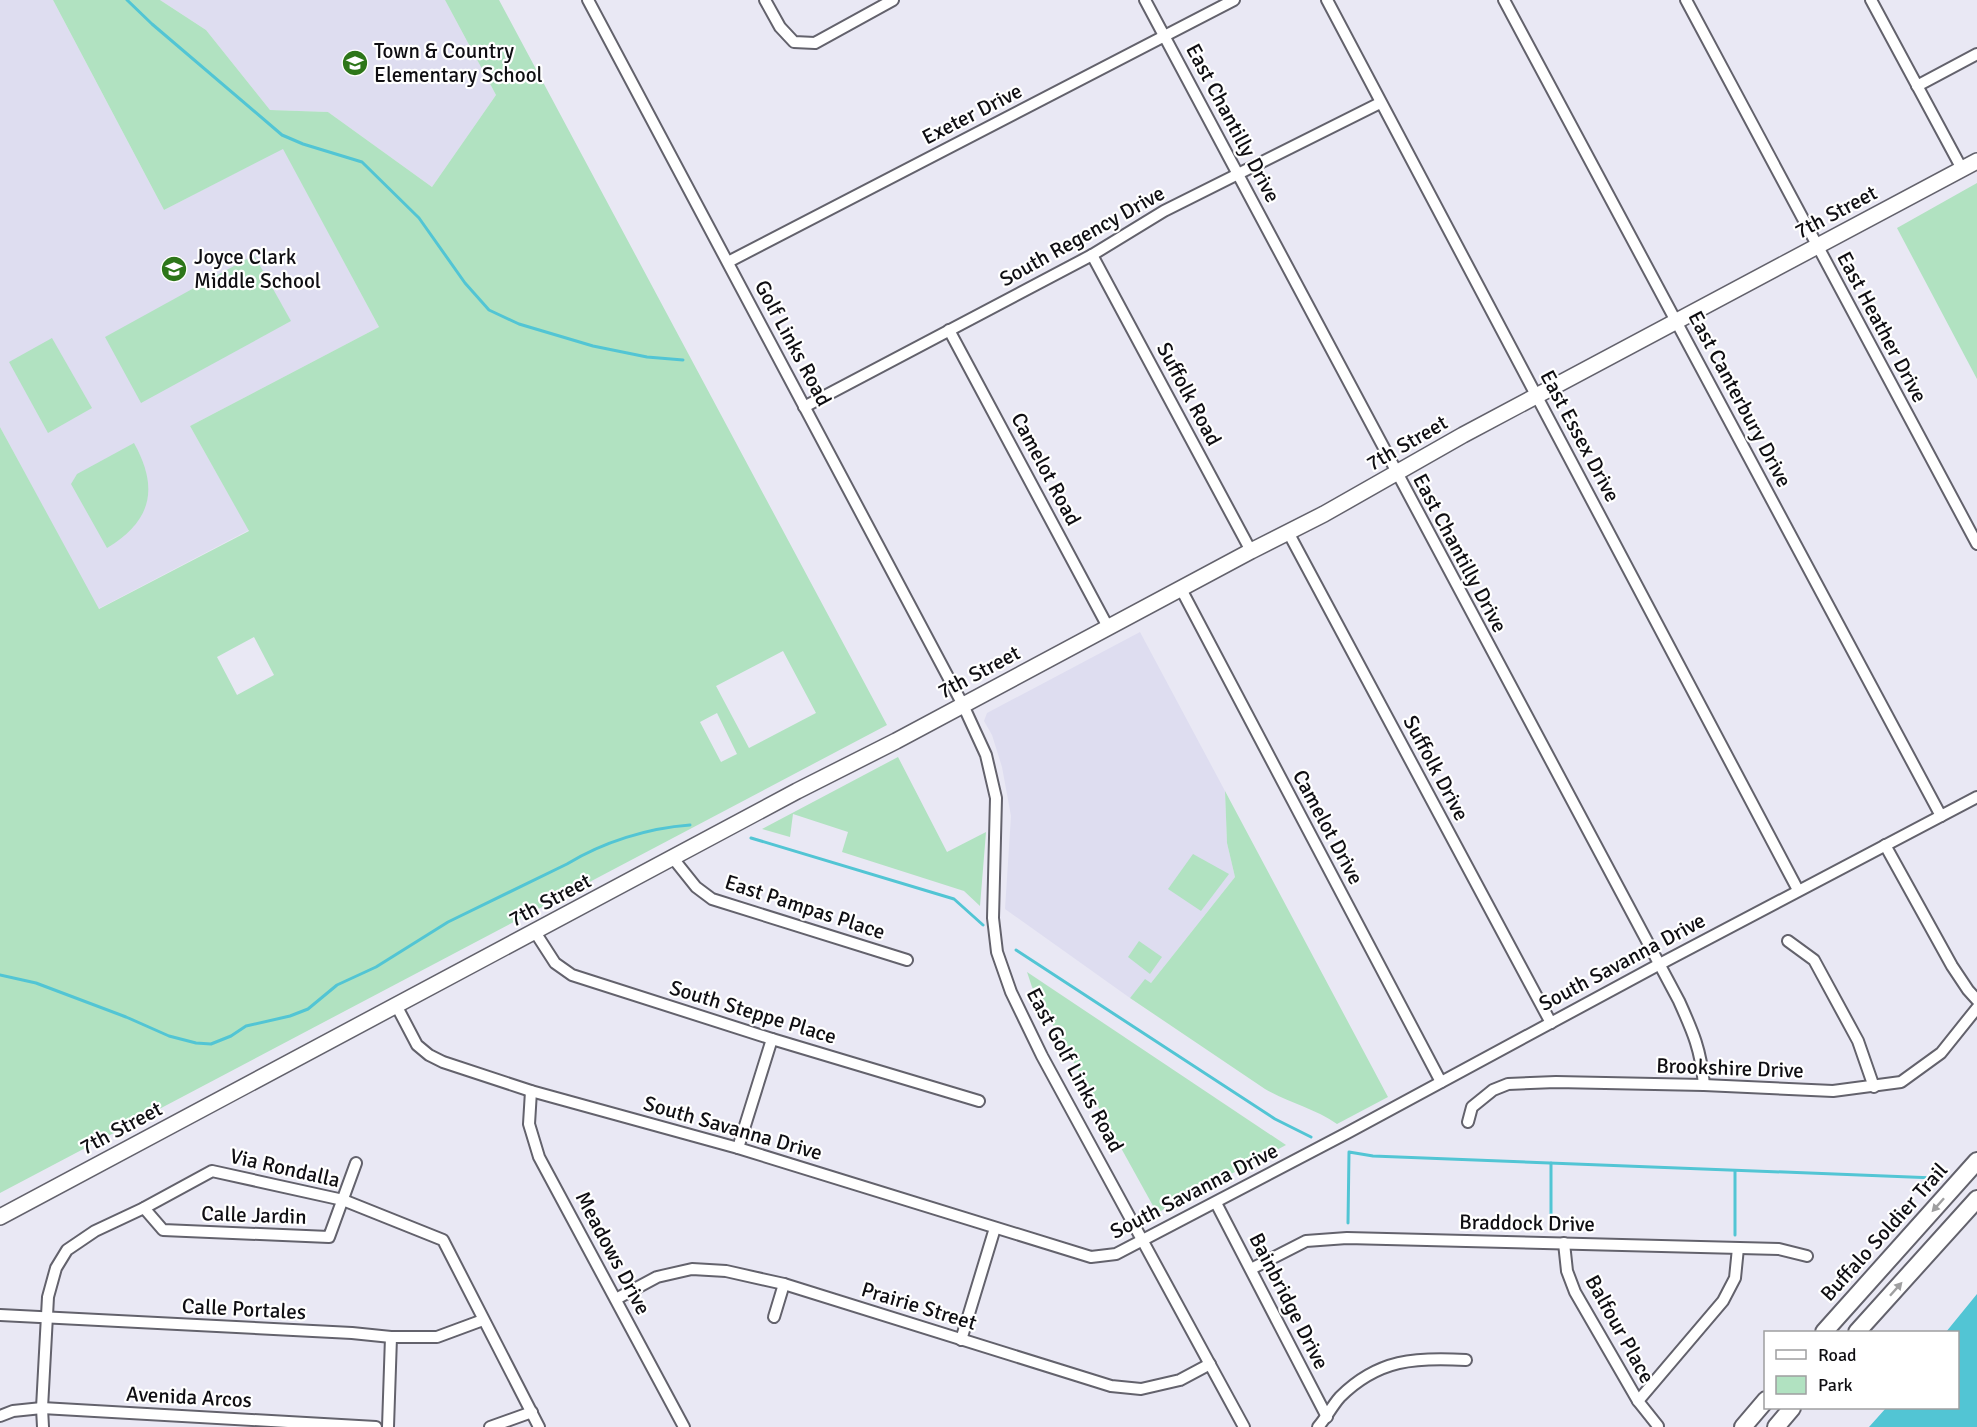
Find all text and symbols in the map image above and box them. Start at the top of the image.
place label: Town & Country Elementary School [374,38,543,88]
street label: East Chantilly Drive [1180,39,1286,207]
school or university icon: Town & Country Elementary School [340,48,370,78]
street label: Exeter Drive [918,78,1026,150]
street label: South Regency Drive [995,180,1169,292]
street label: 7th Street [1790,180,1882,244]
place label: Joyce Clark Middle School [194,244,321,294]
street label: East Heather Drive [1831,247,1933,407]
school or university icon: Joyce Clark Middle School [159,254,189,284]
street label: Golf Links Road [749,275,837,411]
street label: East Canterbury Drive [1683,306,1797,492]
street label: Suffolk Road [1151,338,1227,450]
street label: East Essex Drive [1534,366,1626,506]
street label: Camelot Road [1005,408,1087,530]
street label: 7th Street [1362,409,1452,477]
street label: East Chantilly Drive [1407,469,1513,637]
street label: 7th Street [933,640,1025,704]
street label: Suffolk Drive [1397,711,1475,825]
street label: Camelot Drive [1287,765,1369,889]
street label: 7th Street [504,868,596,932]
street label: East Pampas Place [722,869,888,945]
street label: South Savanna Drive [1534,907,1710,1017]
street label: South Steppe Place [666,974,840,1050]
street label: East Golf Links Road [1021,983,1129,1157]
street label: Brookshire Drive [1656,1052,1804,1084]
street label: South Savanna Drive [641,1090,825,1166]
street label: 7th Street [75,1096,167,1160]
street label: South Savanna Drive [1106,1137,1282,1245]
street label: Via Rondalla [227,1143,343,1193]
street label: Buffalo Soldier Trail [1815,1157,1953,1307]
street label: Meadows Drive [570,1187,656,1319]
one-way arrow [1931,1197,1945,1212]
street label: Calle Jardin [201,1200,307,1230]
street label: Braddock Drive [1459,1209,1595,1237]
street label: Bainbridge Drive [1243,1228,1335,1374]
street label: Balfour Place [1580,1270,1660,1388]
street label: Prairie Street [858,1276,980,1336]
one-way arrow [1889,1282,1902,1297]
street label: Calle Portales [181,1293,307,1325]
legend [1764,1331,1959,1409]
text: Road [1818,1344,1857,1366]
text: Park [1818,1374,1853,1396]
street label: Avenida Arcos [125,1381,253,1413]

